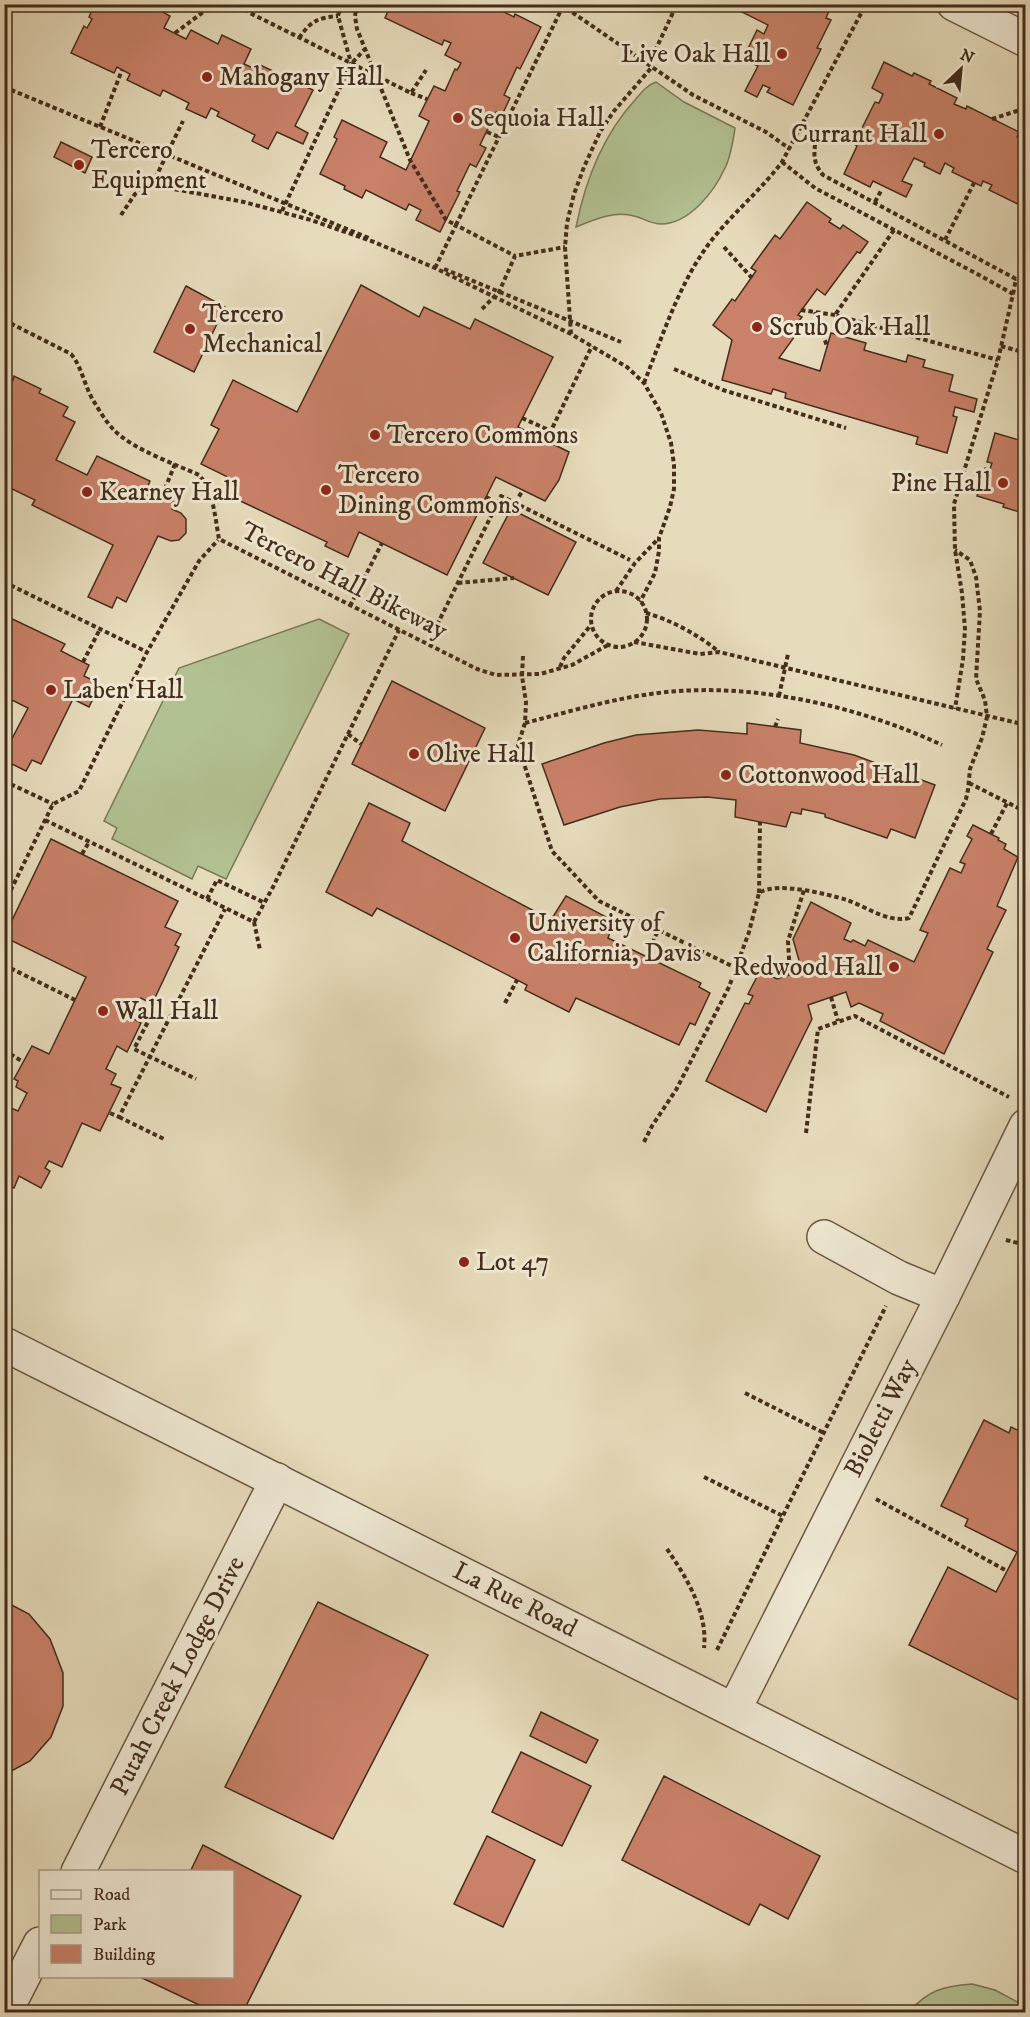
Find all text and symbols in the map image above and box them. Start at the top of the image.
place label: Live Oak Hall [620,38,770,71]
north arrow [931,39,991,99]
text: N [957,45,977,68]
marker: Live Oak Hall [775,47,789,61]
place label: Mahogany Hall [219,61,384,94]
marker: Mahogany Hall [200,70,214,84]
place label: Sequoia Hall [470,102,604,135]
marker: Sequoia Hall [451,111,465,125]
place label: Currant Hall [791,118,927,151]
marker: Currant Hall [932,127,946,141]
place label: Tercero Equipment [91,134,207,197]
marker: Tercero Equipment [72,158,86,172]
place label: Tercero Mechanical [202,298,323,361]
place label: Scrub Oak Hall [769,311,930,344]
marker: Scrub Oak Hall [750,320,764,334]
marker: Tercero Mechanical [183,322,197,336]
place label: Tercero Commons [387,419,578,452]
marker: Tercero Commons [368,428,382,442]
place label: Tercero Dining Commons [338,459,520,522]
place label: Pine Hall [891,467,991,500]
place label: Kearney Hall [99,476,239,509]
marker: Pine Hall [996,476,1010,490]
marker: Tercero Dining Commons [319,483,333,497]
marker: Kearney Hall [80,485,94,499]
street label: Tercero Hall Bikeway [235,515,453,648]
place label: Laben Hall [63,674,184,707]
marker: Laben Hall [44,683,58,697]
place label: Olive Hall [426,738,535,771]
marker: Olive Hall [407,747,421,761]
place label: Cottonwood Hall [738,759,920,792]
marker: Cottonwood Hall [719,768,733,782]
place label: University of California, Davis [527,907,702,970]
marker: University of California, Davis [508,931,522,945]
place label: Redwood Hall [732,951,882,984]
marker: Redwood Hall [887,960,901,974]
place label: Wall Hall [114,995,218,1028]
marker: Wall Hall [96,1004,110,1018]
place label: Lot 47 [476,1246,549,1279]
marker: Lot 47 [457,1255,471,1269]
street label: Bioletti Way [837,1353,925,1483]
street label: Putah Creek Lodge Drive [103,1551,253,1801]
street label: La Rue Road [447,1555,583,1645]
legend [39,1870,234,1978]
text: Road [93,1884,130,1906]
text: Park [93,1914,127,1936]
text: Building [93,1944,155,1966]

